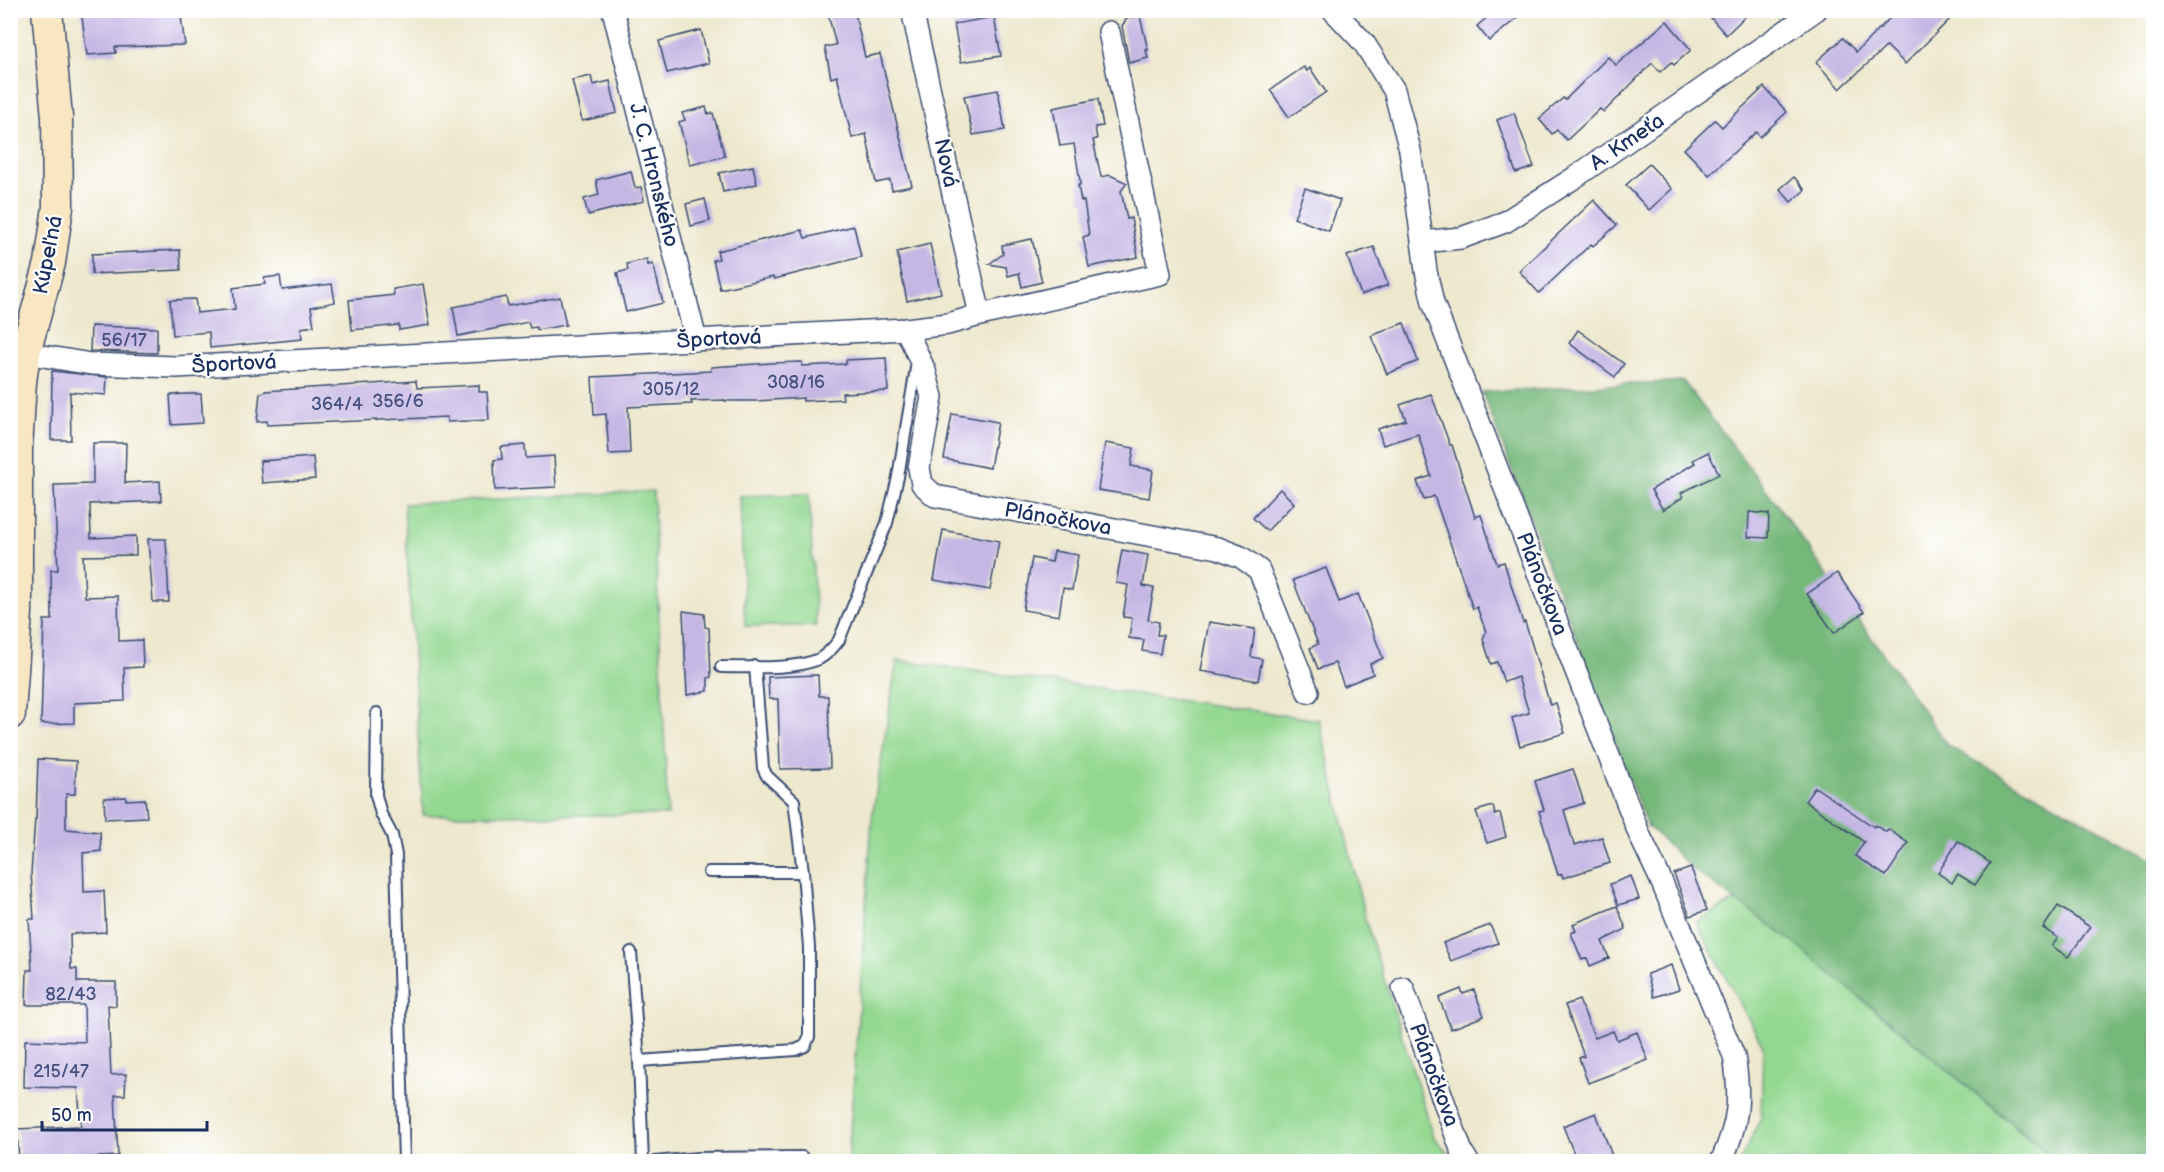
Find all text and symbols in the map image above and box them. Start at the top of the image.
street label: J. C. Hronského [624,100,684,250]
street label: A. Kmeťa [1585,108,1669,176]
street label: Nová [929,136,963,190]
street label: Kúpeľná [28,213,68,297]
street label: Športová [676,324,762,354]
house number: 56/17 [101,330,147,351]
street label: Športová [191,349,277,379]
house number: 308/16 [767,372,825,393]
house number: 305/12 [642,379,700,400]
house number: 356/6 [372,391,424,412]
house number: 364/4 [311,394,363,415]
street label: Plánočkova [1003,497,1113,541]
street label: Plánočkova [1511,529,1573,639]
house number: 82/43 [45,984,97,1005]
street label: Plánočkova [1404,1020,1464,1130]
house number: 215/47 [33,1061,89,1082]
scale bar [42,1094,207,1132]
text: 50 m [51,1105,92,1126]

